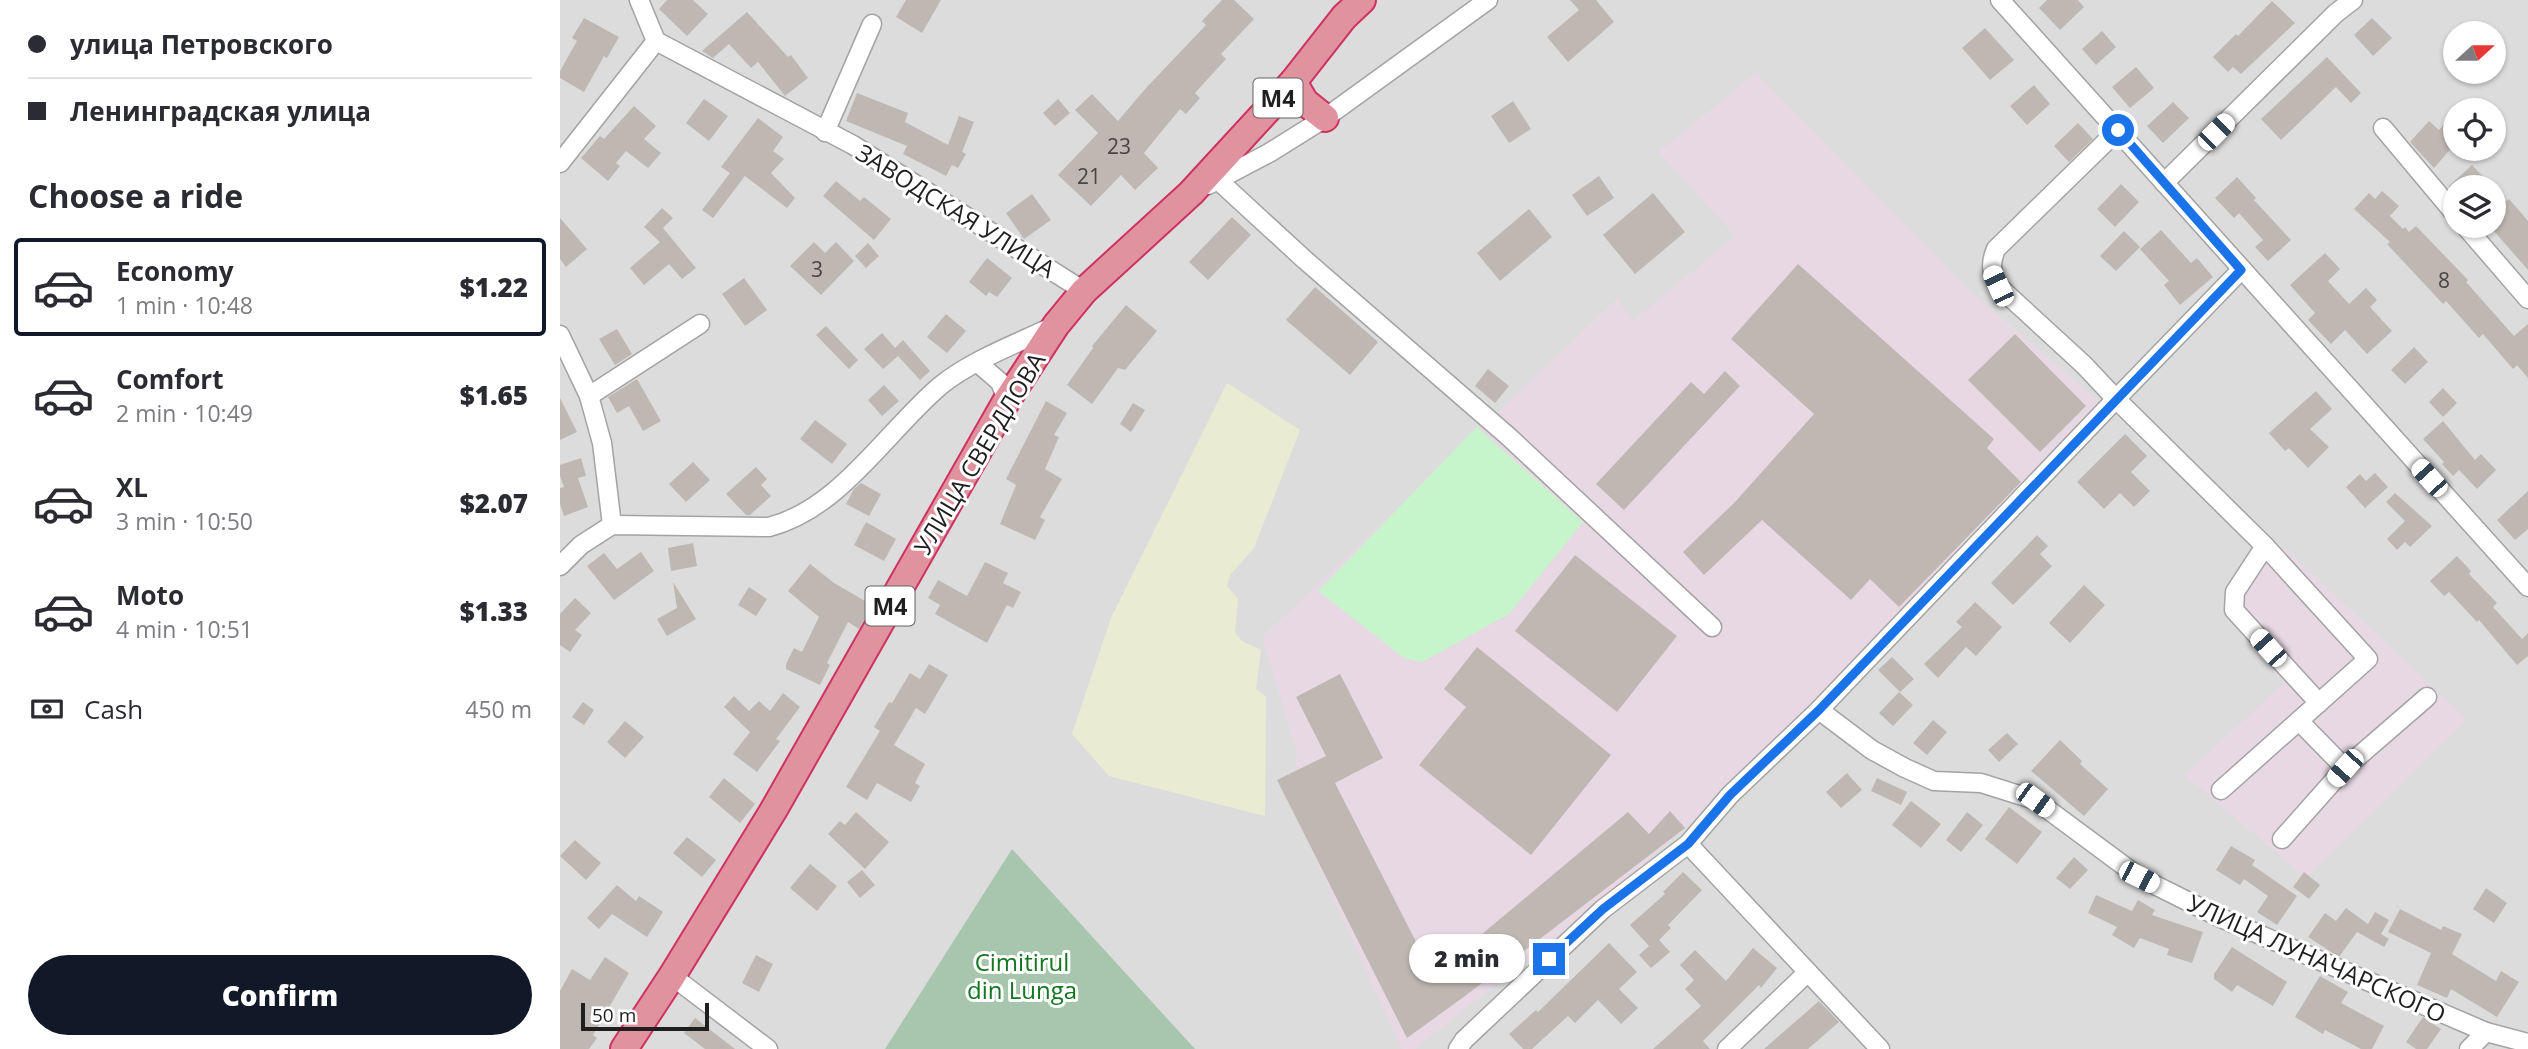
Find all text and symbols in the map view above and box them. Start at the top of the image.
north arrow [2443,21,2506,84]
map controls [2443,21,2506,238]
text: улица Петровского [70,26,333,62]
road number: M4 [1254,78,1302,118]
text: Ленинградская улица [70,93,371,129]
button: locate [2443,98,2506,161]
car [2194,110,2239,154]
route start [2102,114,2134,146]
house number: 23 [1107,132,1131,160]
street label: ЗАВОДСКАЯ УЛИЦА [850,135,1063,285]
house number: 21 [1077,162,1101,190]
text: Choose a ride [28,174,243,217]
button: layers [2443,175,2506,238]
text: Economy [116,253,234,289]
house number: 3 [811,255,823,283]
icon: car [32,256,95,319]
car [1980,263,2017,309]
house number: 8 [2438,266,2450,294]
text: $1.22 [460,269,528,305]
text: 1 min · 10:48 [116,289,253,321]
street label: УЛИЦА СВЕРДЛОВА [906,345,1053,560]
text: Comfort [116,361,223,397]
icon: car [32,364,95,427]
text: $1.65 [460,377,528,413]
text: 2 min · 10:49 [116,397,253,429]
car [2408,455,2451,501]
text: XL [116,469,148,505]
icon: car [32,472,95,535]
text: $2.07 [460,485,528,521]
text: 3 min · 10:50 [116,505,253,537]
text: Moto [116,577,184,613]
icon: car [32,580,95,643]
road number: M4 [866,586,914,626]
text: $1.33 [460,593,528,629]
text: 4 min · 10:51 [116,613,253,645]
car [2247,625,2290,671]
icon: cash [28,690,66,728]
text: Cash [84,691,143,727]
text: 450 m [465,693,532,725]
car [2324,745,2367,791]
car [2012,779,2059,821]
car [2116,858,2163,896]
street label: УЛИЦА ЛУНАЧАРСКОГО [2183,886,2451,1030]
callout: 2 min [1409,934,1524,984]
text: 2 min [1434,942,1500,974]
route end [1533,943,1565,975]
park label: Cimitirul din Lunga [967,945,1077,1006]
button: Confirm [28,955,532,1035]
scale bar [581,1000,709,1032]
text: 50 m [592,1002,636,1028]

